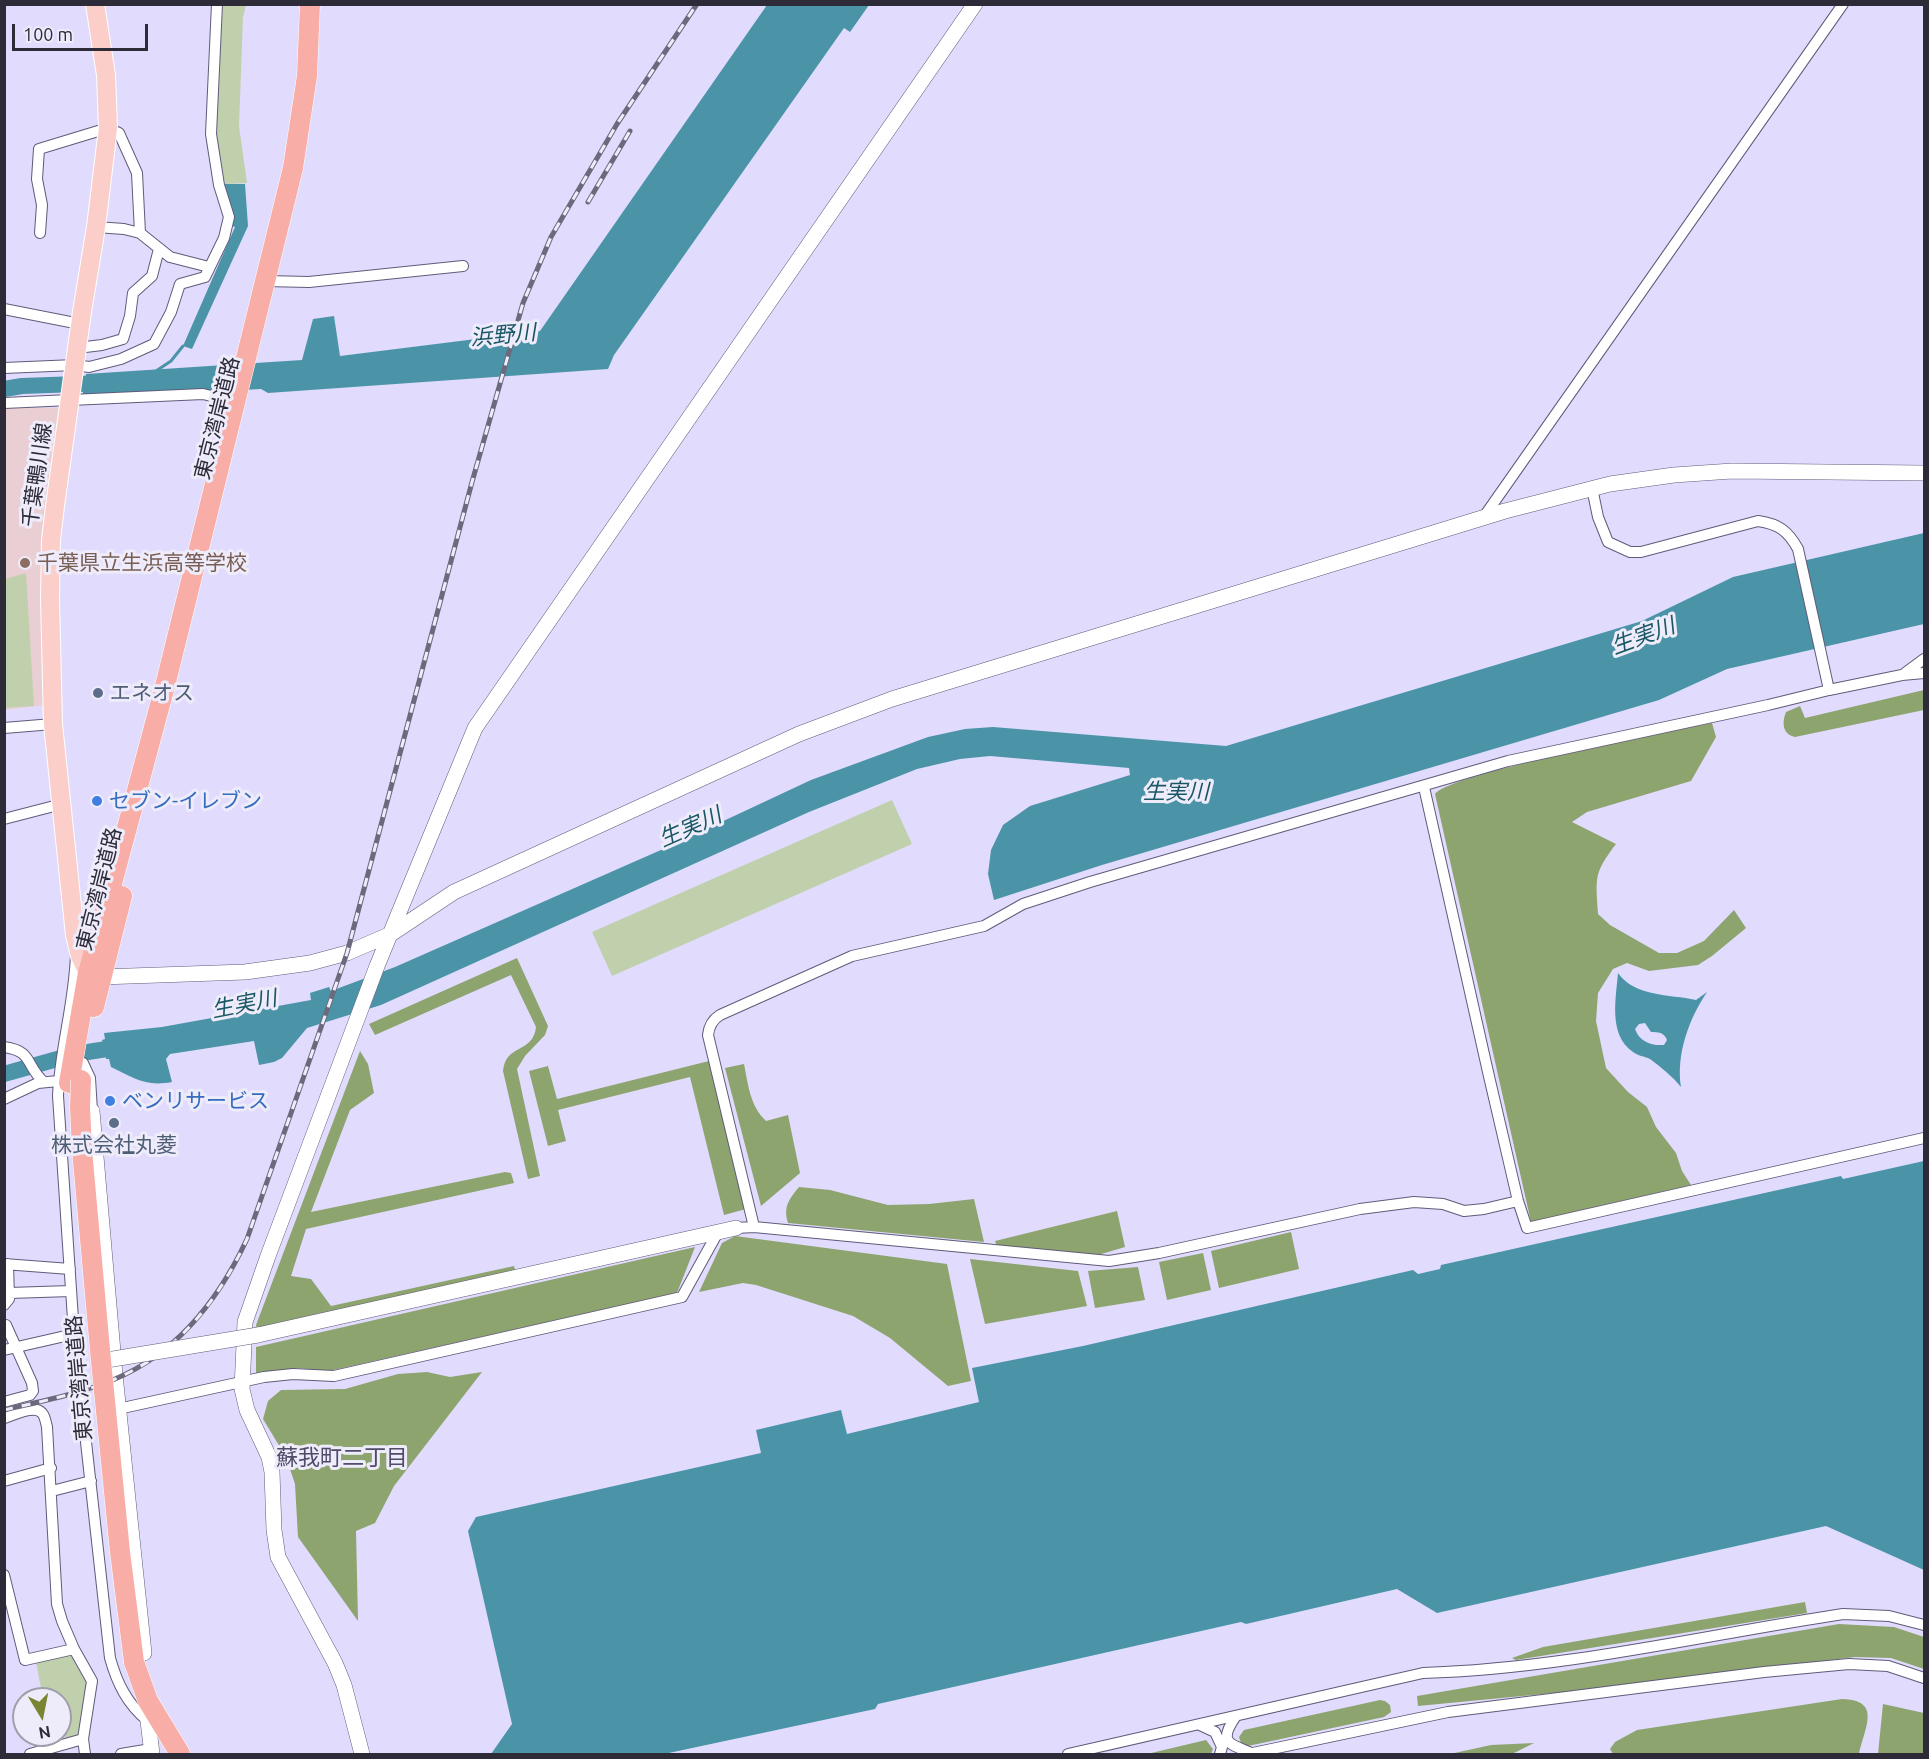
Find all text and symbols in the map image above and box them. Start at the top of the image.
scale bar [15,12,152,50]
text: 100 m [23,24,73,44]
water label: 浜野川 [469,319,537,351]
street label: 東京湾岸道路 [190,354,244,482]
street label: 千葉鴨川線 [17,421,57,529]
place label: 千葉県立生浜高等学校 [37,550,247,576]
marker: 千葉県立生浜高等学校 [18,556,32,570]
water label: 生実川 [1607,612,1679,660]
place label: エネオス [110,680,194,706]
marker: エネオス [91,686,105,700]
water label: 生実川 [1143,779,1209,805]
place label: セブン-イレブン [109,788,262,814]
marker: セブン-イレブン [90,794,104,808]
water label: 生実川 [654,802,726,852]
street label: 東京湾岸道路 [72,825,126,953]
water label: 生実川 [209,985,279,1023]
place label: ベンリサービス [122,1088,269,1114]
marker: ベンリサービス [103,1094,117,1108]
marker: 株式会社丸菱 [107,1116,121,1130]
place label: 株式会社丸菱 [51,1132,177,1158]
street label: 東京湾岸道路 [61,1314,97,1442]
district label: 蘇我町二丁目 [276,1445,408,1471]
north arrow [12,1687,72,1747]
text: N [37,1723,52,1743]

